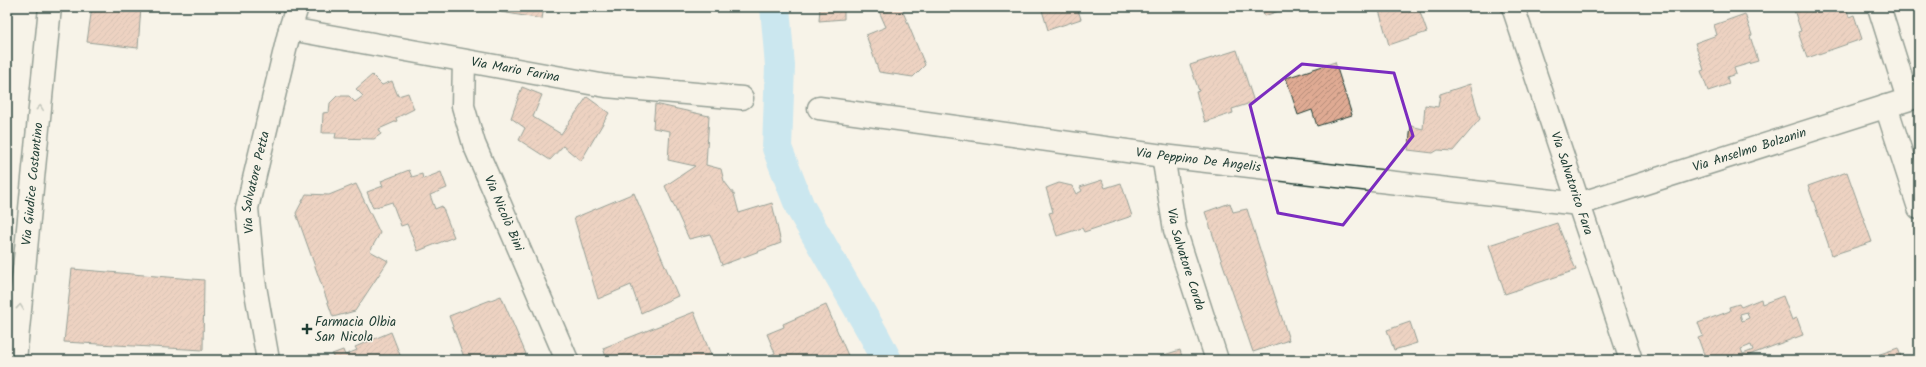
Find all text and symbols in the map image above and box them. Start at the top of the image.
street label: Via Mario Farina [469,51,561,88]
one-way arrow [35,105,44,111]
street label: Via Giudice Costantino [16,121,49,246]
street label: Via Anselmo Bolzanin [1690,122,1809,178]
street label: Via Salvatore Petta [236,129,276,235]
street label: Via Salvatorico Fara [1545,129,1599,238]
street label: Via Peppino De Angelis [1134,142,1263,178]
street label: Via Nicolò Bini [478,172,530,255]
street label: Via Salvatore Corda [1161,207,1211,313]
one-way arrow [16,304,25,310]
place label: Farmacia Olbia San Nicola [315,312,396,348]
marker: Farmacia Olbia San Nicola [302,324,312,334]

